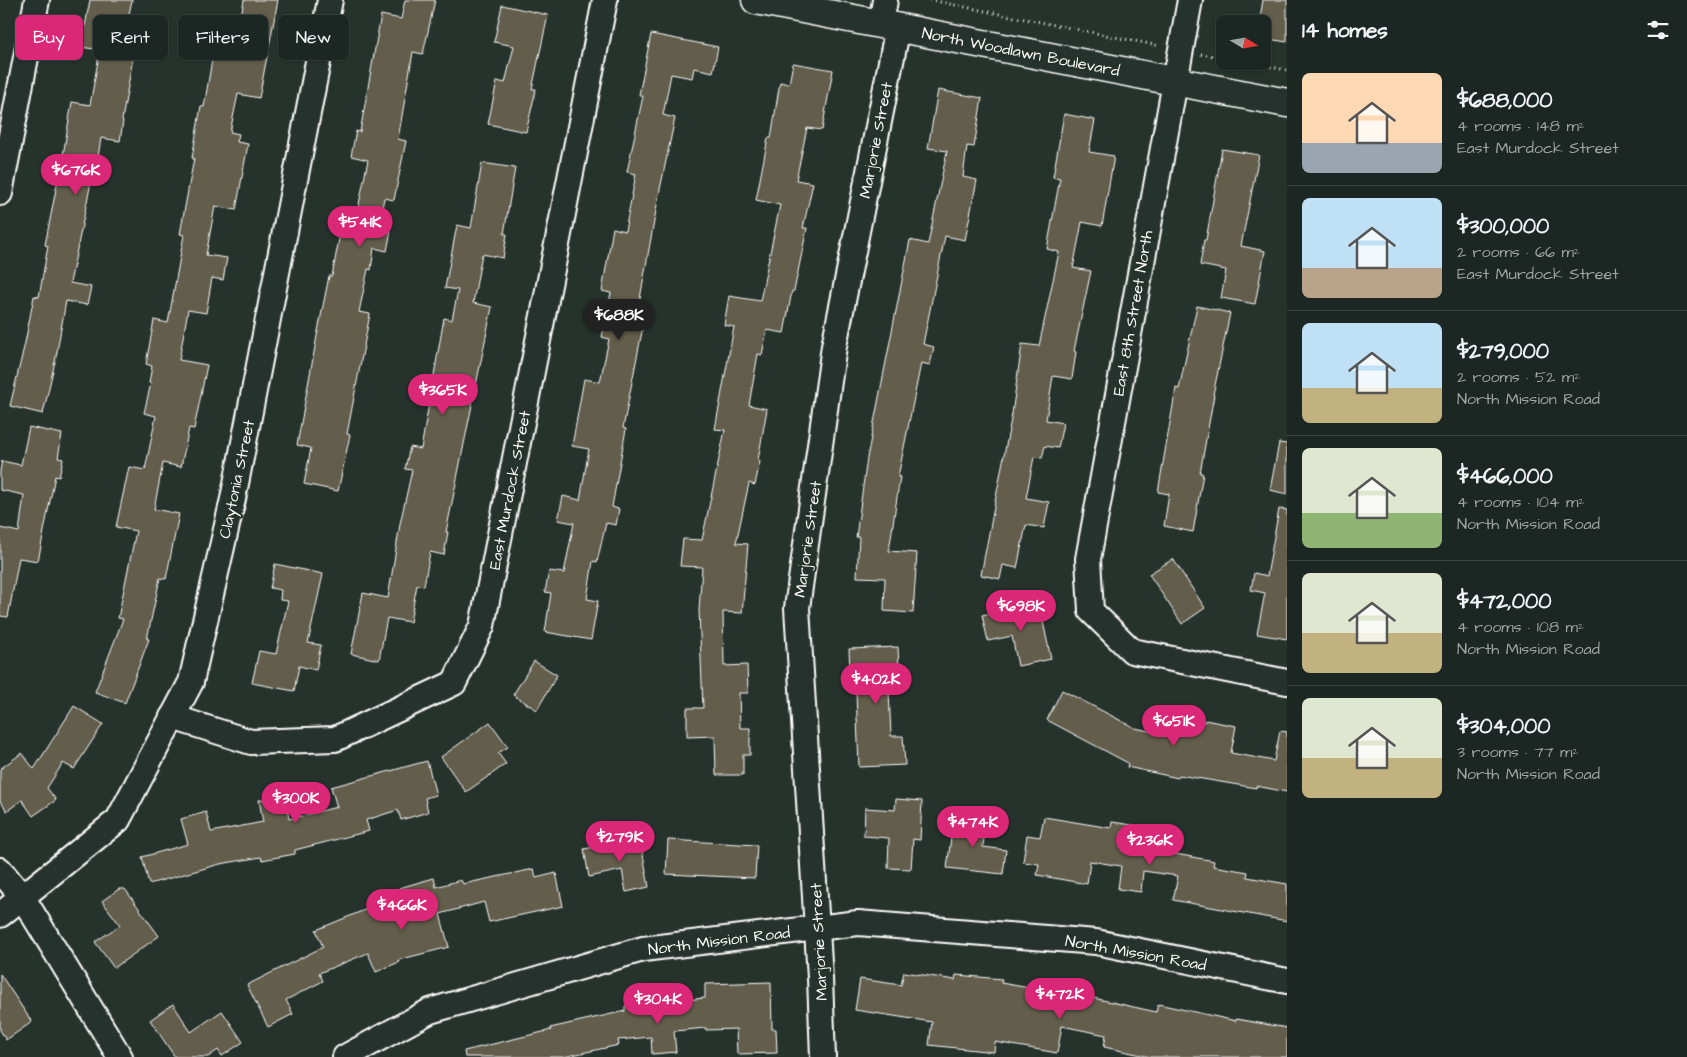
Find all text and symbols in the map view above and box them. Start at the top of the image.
chip: Buy [15,15,83,60]
chip: Rent [93,15,168,60]
chip: Filters [178,15,268,60]
chip: New [278,15,349,60]
north arrow [1216,15,1271,70]
map controls [1216,15,1271,70]
text: 14 homes [1302,16,1388,45]
icon: filters [1644,16,1672,44]
street label: North Woodlawn Boulevard [920,22,1122,82]
street label: Marjorie Street [854,80,898,200]
text: $688,000 [1457,86,1553,115]
icon: home [1342,93,1402,153]
text: 4 rooms · 148 m² [1457,115,1585,137]
text: East Murdock Street [1457,137,1619,159]
pin: $676K [41,154,111,196]
text: $676K [52,159,100,181]
pin: $541K [325,206,395,248]
text: $541K [339,211,381,233]
text: $300,000 [1457,212,1549,241]
icon: home [1342,218,1402,278]
street label: East 8th Street North [1108,229,1158,398]
text: 2 rooms · 66 m² [1457,241,1580,263]
text: East Murdock Street [1457,263,1619,285]
pin: $688K [584,298,654,341]
text: $688K [594,304,644,326]
text: $279,000 [1457,337,1549,366]
icon: home [1342,343,1402,403]
text: 2 rooms · 52 m² [1457,366,1580,388]
pin: $365K [408,374,478,416]
text: $365K [419,379,467,401]
text: North Mission Road [1457,388,1600,410]
street label: East Murdock Street [484,408,536,572]
street label: Claytonia Street [214,417,261,541]
text: $466,000 [1457,462,1553,491]
icon: home [1342,468,1402,528]
street label: Marjorie Street [789,479,827,599]
text: 4 rooms · 104 m² [1457,491,1585,513]
text: North Mission Road [1457,513,1600,535]
text: $472,000 [1457,587,1551,616]
pin: $698K [986,590,1056,632]
icon: home [1342,593,1402,653]
text: $698K [997,595,1045,617]
text: 4 rooms · 108 m² [1457,616,1584,638]
text: North Mission Road [1457,638,1600,660]
pin: $402K [841,662,911,705]
text: $402K [852,668,900,690]
pin: $651K [1139,704,1209,747]
text: $651K [1153,710,1195,732]
text: $304,000 [1457,712,1550,741]
icon: home [1342,718,1402,778]
text: 3 rooms · 77 m² [1457,741,1578,763]
text: North Mission Road [1457,763,1600,785]
pin: $300K [261,782,331,824]
text: $300K [273,787,319,809]
pin: $474K [938,806,1008,848]
text: $474K [948,811,998,833]
pin: $279K [585,820,655,863]
pin: $236K [1115,824,1185,866]
text: $279K [597,826,643,848]
text: $236K [1127,829,1173,851]
street label: Marjorie Street [805,882,833,1001]
pin: $466K [367,888,437,931]
text: $466K [377,894,427,916]
street label: North Mission Road [647,921,791,961]
street label: North Mission Road [1064,930,1208,976]
pin: $472K [1025,978,1095,1020]
pin: $304K [623,982,693,1025]
text: $472K [1036,983,1084,1005]
text: $304K [634,988,682,1010]

